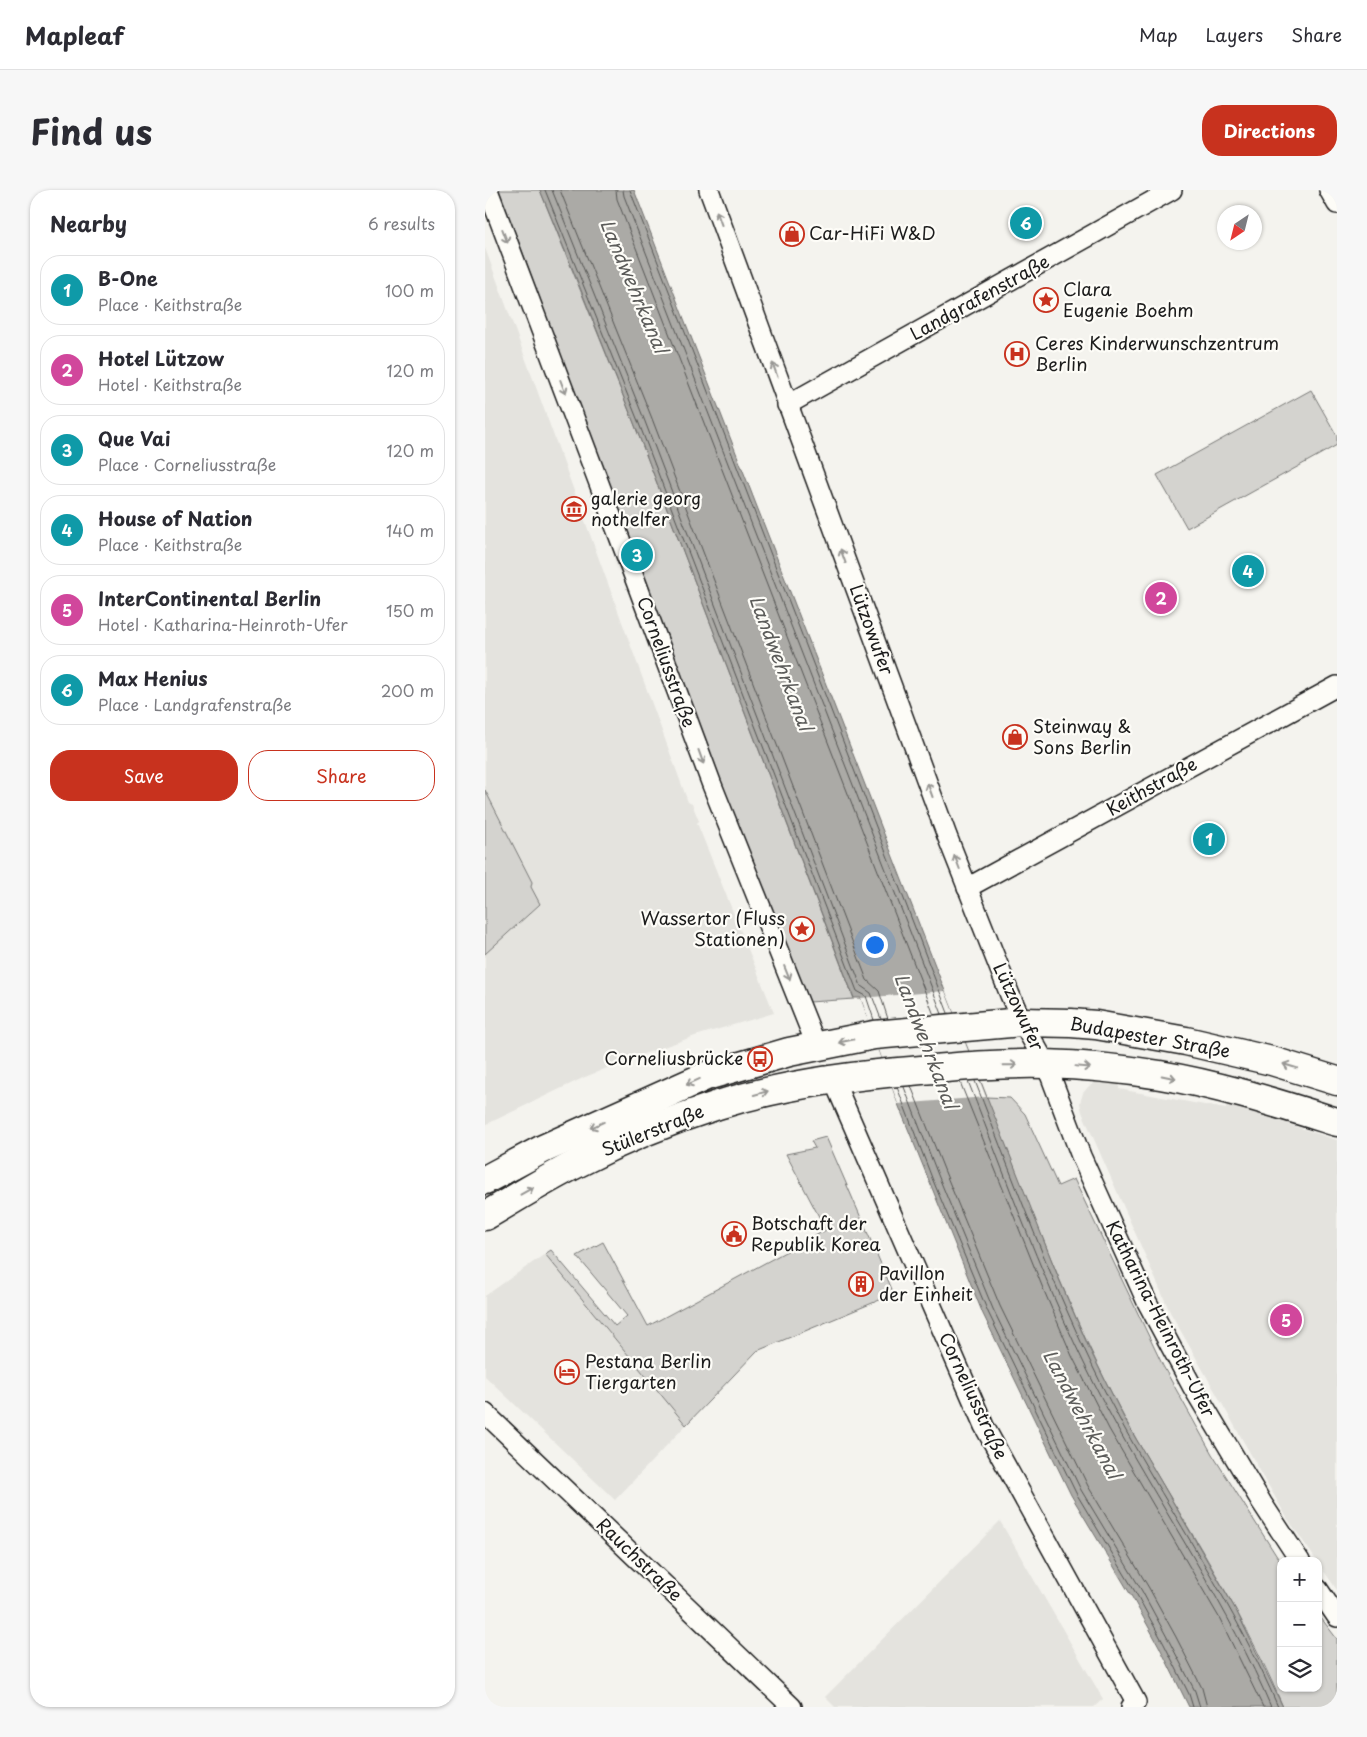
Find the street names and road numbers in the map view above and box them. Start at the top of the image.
street label: Landgrafenstraße [905,247,1054,346]
street label: Lützowufer [844,580,901,679]
street label: Corneliusstraße [631,592,704,731]
street label: Keithstraße [1101,750,1201,822]
street label: Lützowufer [987,958,1052,1055]
street label: Budapester Straße [1068,1009,1233,1064]
street label: Stülerstraße [597,1097,708,1162]
street label: Katharina-Heinroth-Ufer [1100,1215,1223,1422]
street label: Corneliusstraße [933,1327,1016,1463]
street label: Rauchstraße [591,1511,689,1607]

